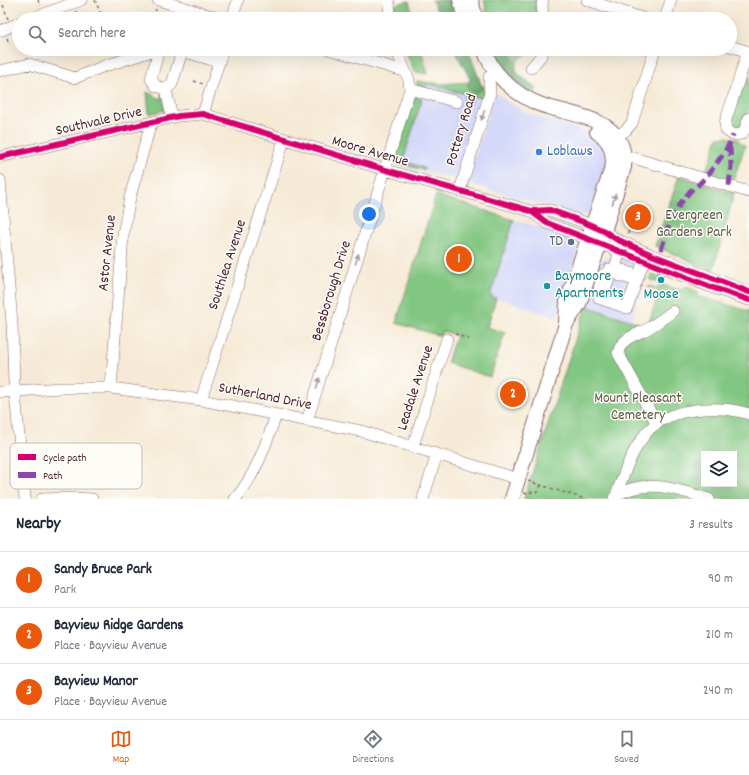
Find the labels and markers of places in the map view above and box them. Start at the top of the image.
place label: Loblaws [547,141,593,163]
marker: Loblaws [534,147,544,157]
pin: 3 [625,202,651,232]
place label: TD [549,231,563,253]
marker: TD [566,237,576,247]
pin: 1 [446,244,472,274]
place label: Baymoore Apartments [555,266,624,305]
marker: Moose [656,275,666,285]
marker: Baymoore Apartments [542,281,552,291]
place label: Moose [643,284,679,306]
pin: 2 [500,379,526,409]

